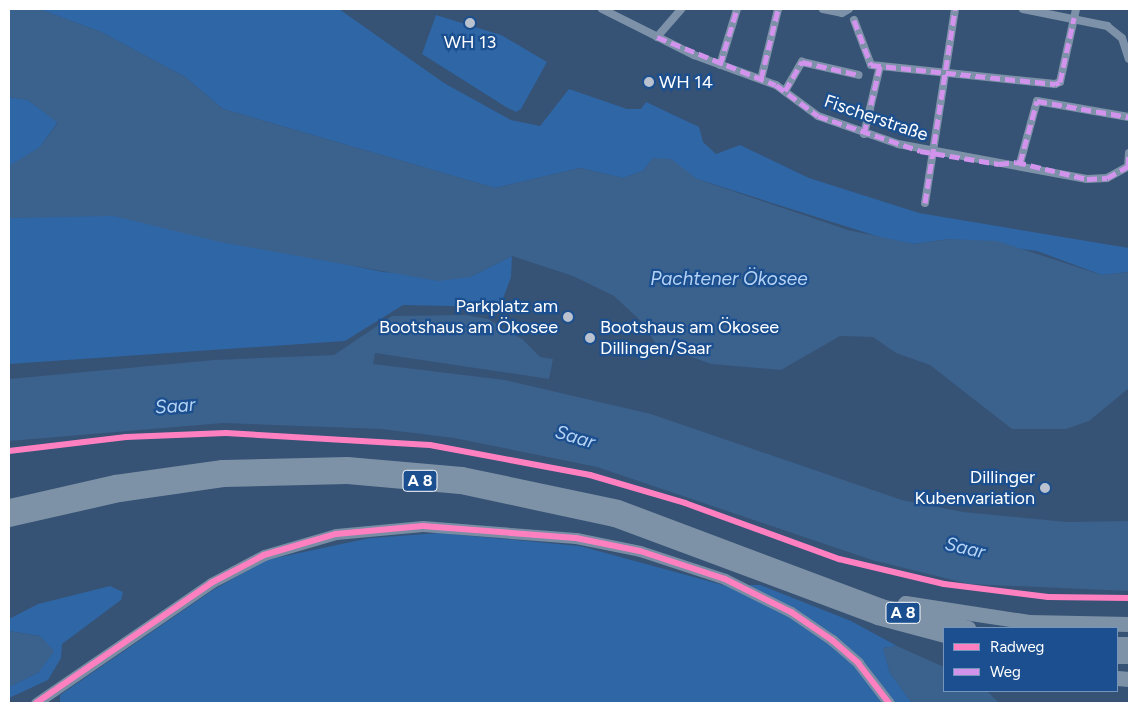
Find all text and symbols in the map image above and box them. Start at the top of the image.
marker: WH 13 [464,17,476,29]
place label: WH 13 [444,31,496,53]
place label: WH 14 [659,71,713,93]
marker: WH 14 [643,76,655,88]
street label: Fischerstraße [821,90,931,146]
water label: Pachtener Ökosee [650,268,808,290]
place label: Parkplatz am Bootshaus am Ökosee [379,296,558,338]
marker: Parkplatz am Bootshaus am Ökosee [562,311,574,323]
place label: Bootshaus am Ökosee Dillingen/Saar [600,317,779,359]
marker: Bootshaus am Ökosee Dillingen/Saar [584,332,596,344]
water label: Saar [154,393,196,419]
water label: Saar [552,420,598,454]
place label: Dillinger Kubenvariation [914,467,1035,509]
road number: A 8 [401,468,439,494]
marker: Dillinger Kubenvariation [1039,482,1051,494]
water label: Saar [943,532,987,564]
road number: A 8 [884,600,922,626]
legend [943,627,1118,692]
text: Radweg [990,638,1044,656]
text: Weg [990,663,1021,681]

